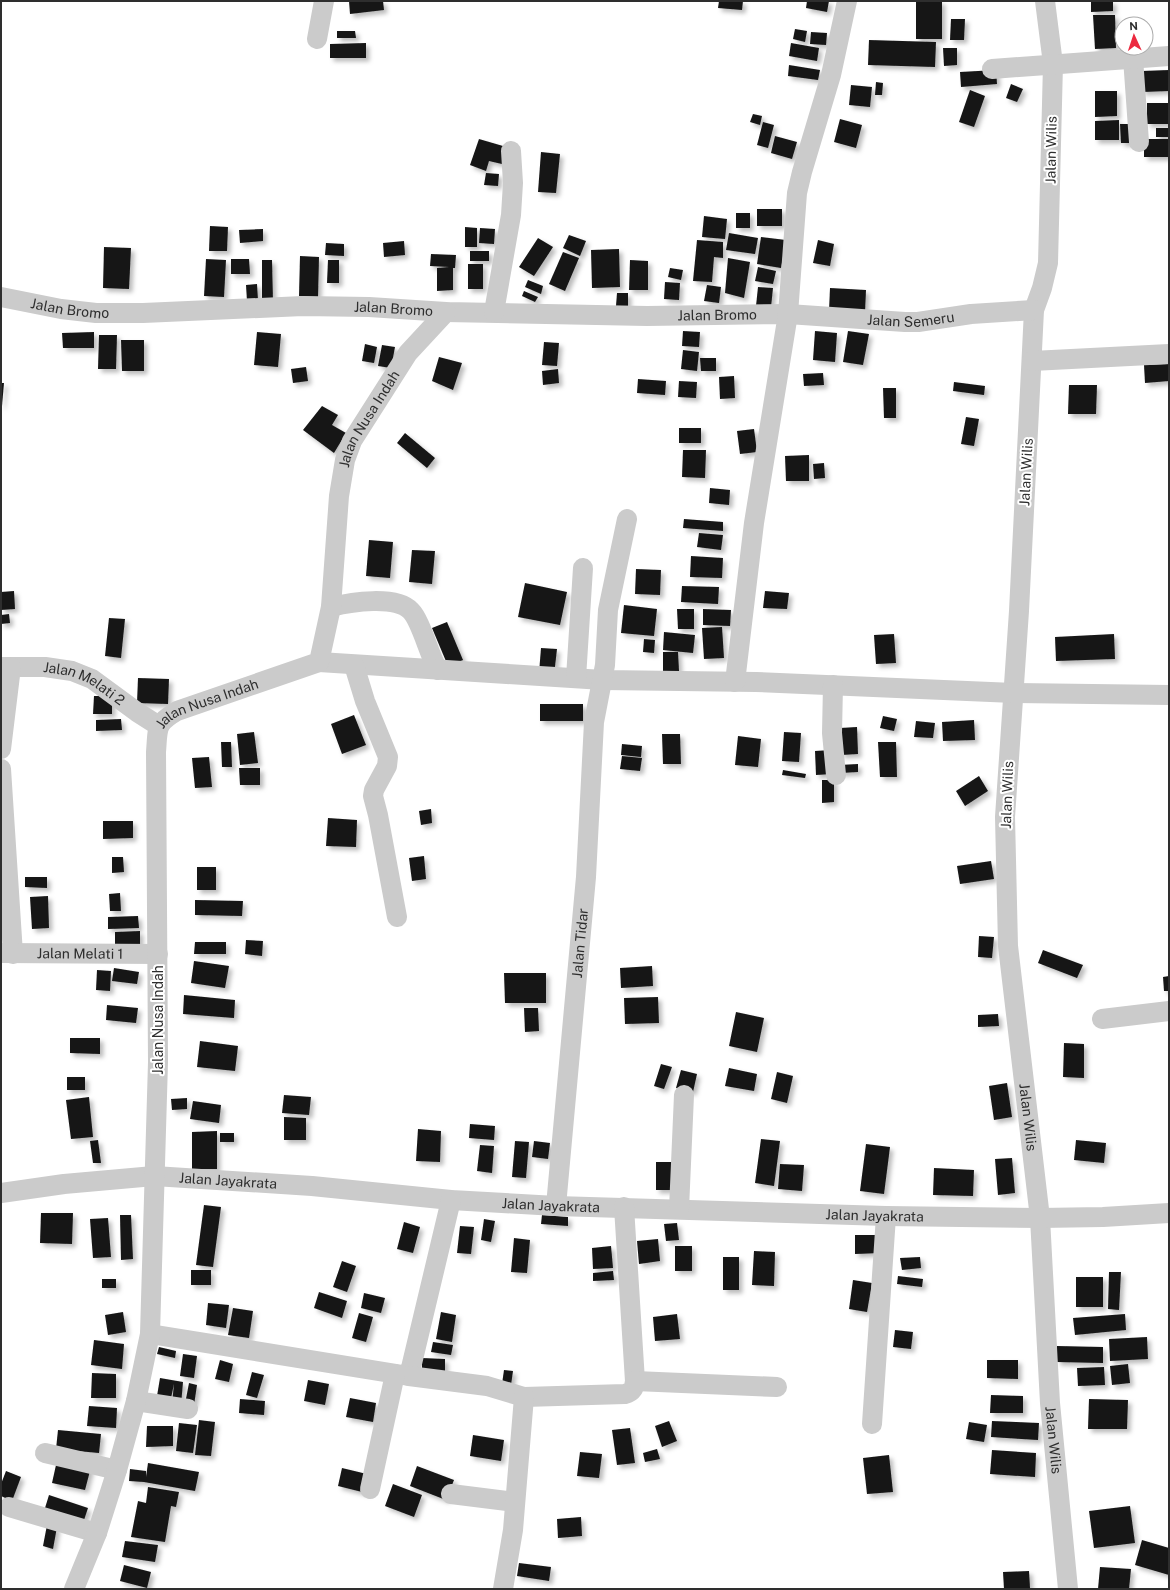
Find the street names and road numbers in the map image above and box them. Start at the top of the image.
street label: Jalan Wilis [1042,116,1060,184]
street label: Jalan Bromo [29,295,109,322]
street label: Jalan Bromo [354,299,434,319]
street label: Jalan Bromo [677,306,757,324]
street label: Jalan Semeru [867,309,956,330]
street label: Jalan Nusa Indah [336,368,403,469]
street label: Jalan Wilis [1016,438,1036,506]
street label: Jalan Melati 2 [42,659,128,708]
street label: Jalan Nusa Indah [152,676,260,731]
street label: Jalan Wilis [998,761,1016,829]
street label: Jalan Tidar [569,908,591,979]
street label: Jalan Melati 1 [37,945,123,962]
street label: Jalan Nusa Indah [150,965,166,1075]
street label: Jalan Wilis [1016,1083,1040,1152]
street label: Jalan Jayakrata [178,1170,277,1192]
street label: Jalan Jayakrata [501,1195,600,1215]
street label: Jalan Jayakrata [825,1206,924,1224]
street label: Jalan Wilis [1042,1406,1065,1475]

